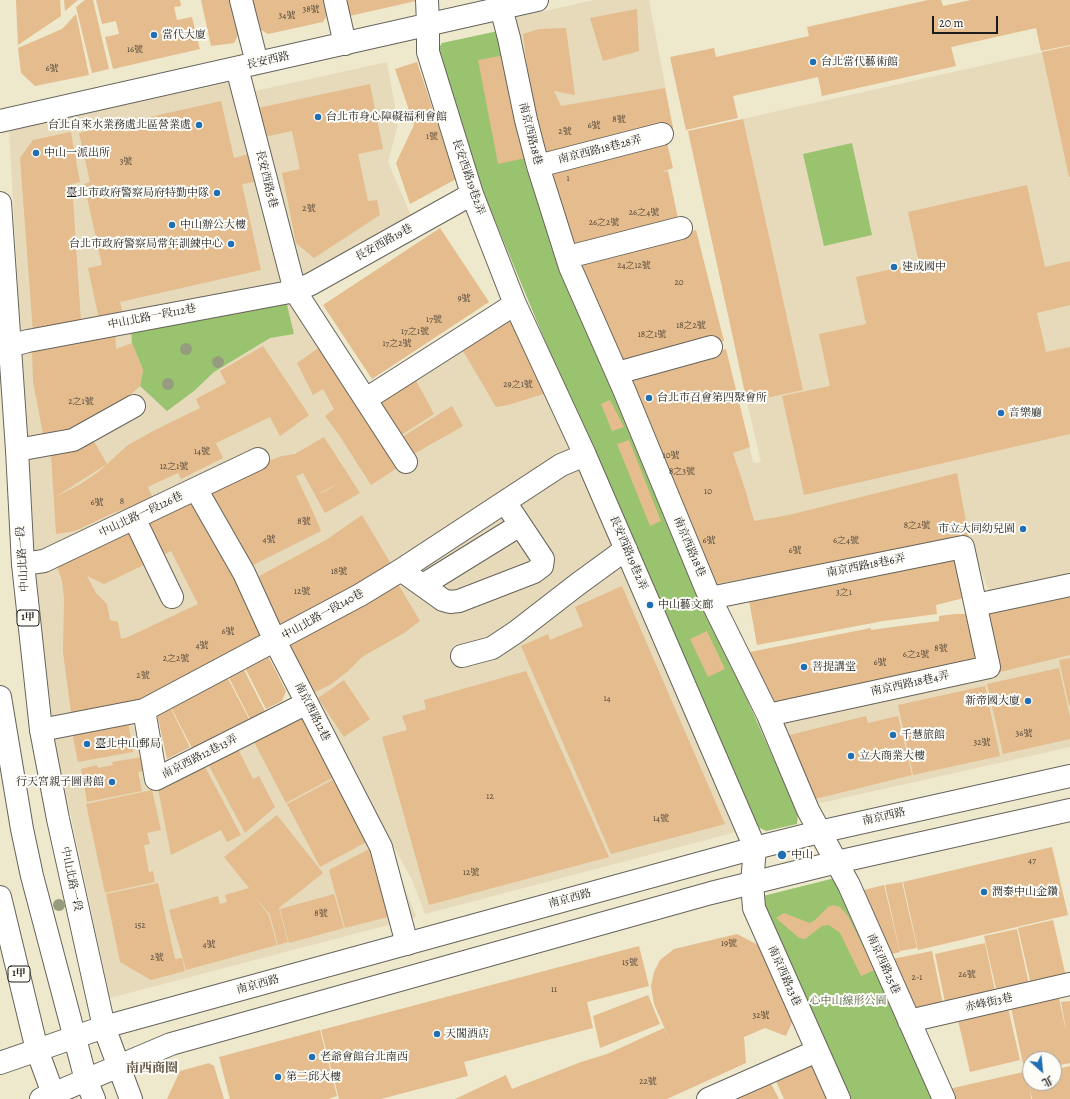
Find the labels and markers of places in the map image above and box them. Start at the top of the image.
place label: 當代大廈 [162,28,206,42]
marker: 當代大廈 [149,30,159,40]
place label: 台北當代藝術館 [821,55,898,69]
marker: 台北當代藝術館 [808,57,818,67]
place label: 台北市身心障礙福利會館 [326,110,447,124]
marker: 台北市身心障礙福利會館 [313,112,323,122]
place label: 台北自來水業務處北區營業處 [48,118,191,132]
marker: 台北自來水業務處北區營業處 [194,120,204,130]
place label: 中山一派出所 [44,146,110,160]
marker: 中山一派出所 [31,148,41,158]
place label: 臺北市政府警察局府特勤中隊 [66,186,209,200]
marker: 臺北市政府警察局府特勤中隊 [212,188,222,198]
place label: 中山辦公大樓 [180,218,246,232]
marker: 中山辦公大樓 [167,220,177,230]
place label: 台北市政府警察局常年訓練中心 [69,237,223,251]
marker: 台北市政府警察局常年訓練中心 [226,239,236,249]
place label: 建成國中 [902,260,946,274]
marker: 建成國中 [889,262,899,272]
place label: 台北市召會第四聚會所 [657,391,767,405]
marker: 台北市召會第四聚會所 [644,393,654,403]
place label: 音樂廳 [1009,406,1042,420]
marker: 音樂廳 [996,408,1006,418]
place label: 市立大同幼兒園 [938,522,1015,536]
marker: 市立大同幼兒園 [1018,524,1028,534]
place label: 中山藝文廊 [658,598,713,612]
marker: 中山藝文廊 [645,600,655,610]
place label: 菩提講堂 [812,660,856,674]
marker: 菩提講堂 [799,662,809,672]
place label: 新帝國大廈 [965,694,1020,708]
marker: 新帝國大廈 [1023,696,1033,706]
place label: 千慧旅館 [901,728,945,742]
marker: 千慧旅館 [888,730,898,740]
place label: 臺北中山郵局 [95,737,161,751]
marker: 臺北中山郵局 [82,739,92,749]
place label: 立大商業大樓 [859,749,925,763]
marker: 立大商業大樓 [846,751,856,761]
place label: 行天宮親子圖書館 [16,775,104,789]
marker: 行天宮親子圖書館 [107,777,117,787]
place label: 中山 [791,848,813,862]
marker: 中山 [776,849,788,861]
place label: 潤泰中山金鑽 [992,885,1058,899]
marker: 潤泰中山金鑽 [979,887,989,897]
place label: 天閣酒店 [445,1027,489,1041]
marker: 天閣酒店 [432,1029,442,1039]
place label: 老爺會館台北南西 [320,1050,408,1064]
marker: 老爺會館台北南西 [307,1052,317,1062]
place label: 第二邱大樓 [286,1070,341,1084]
marker: 第二邱大樓 [273,1072,283,1082]

